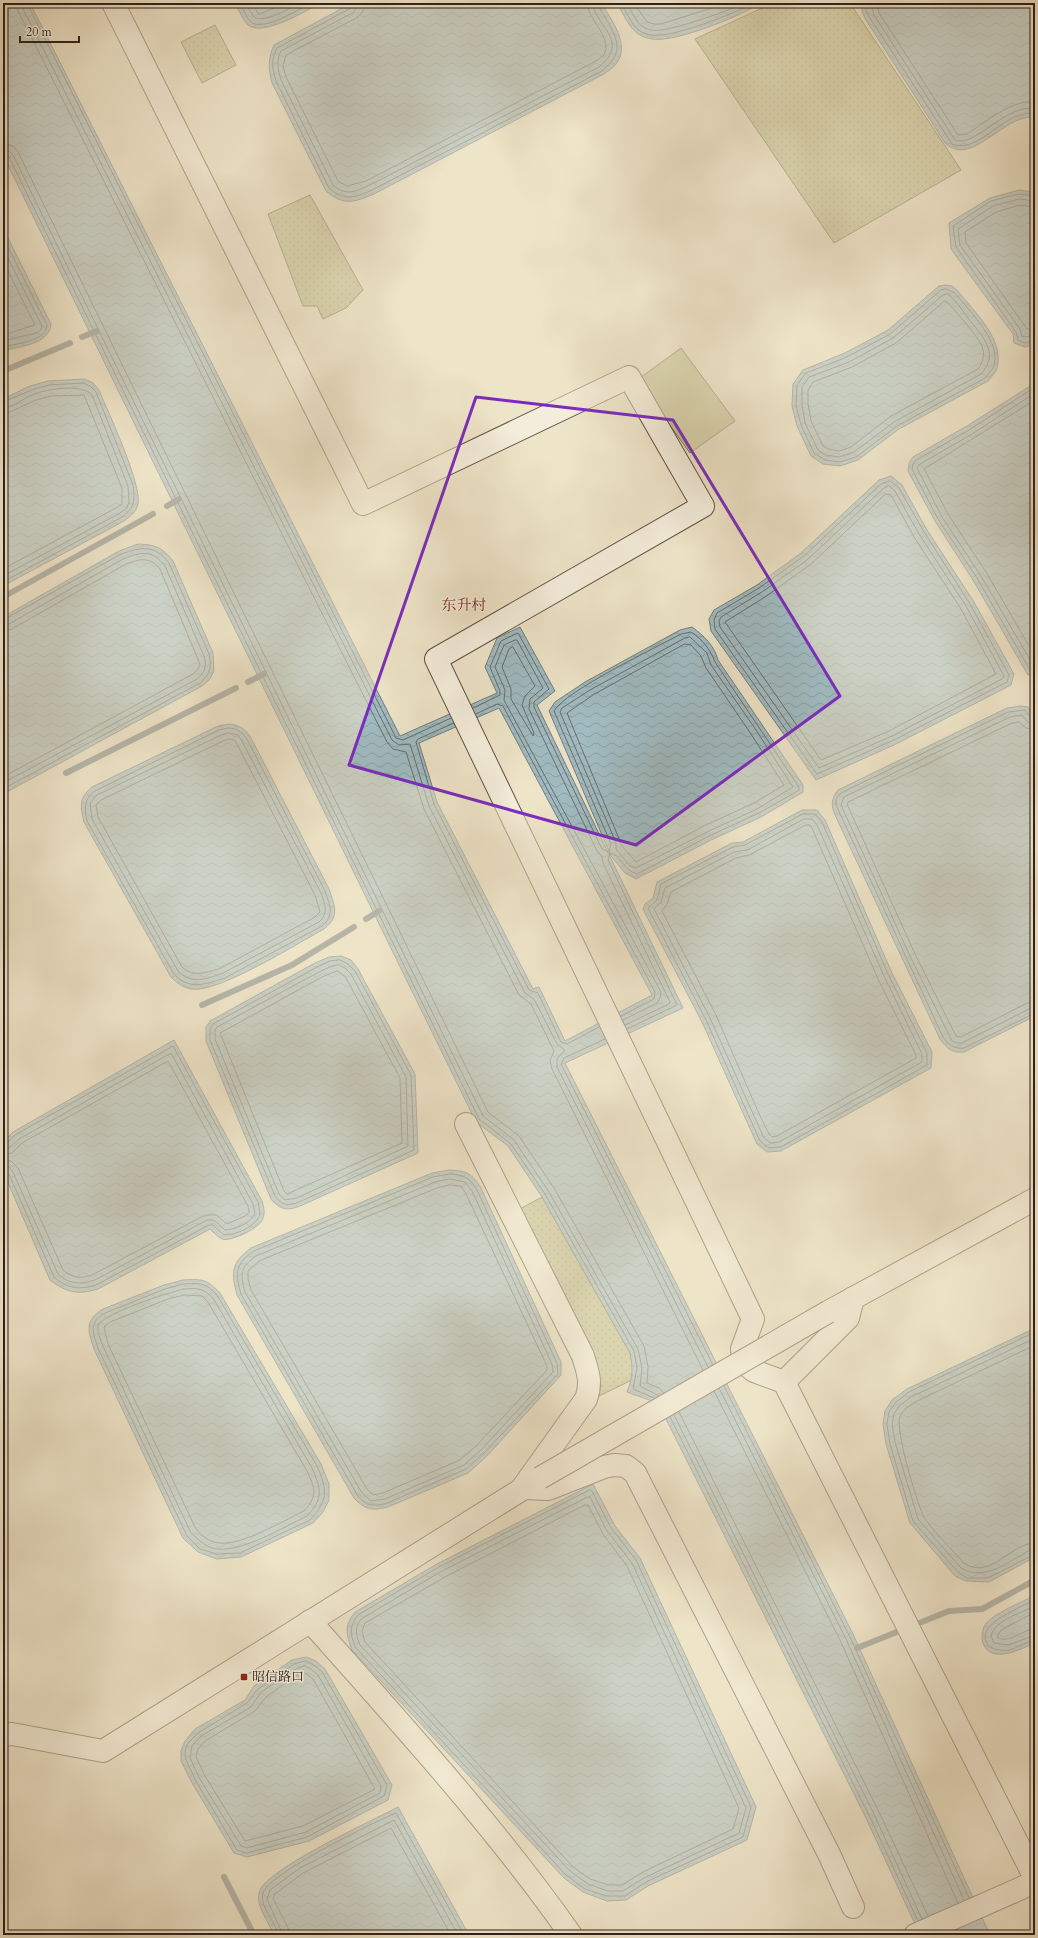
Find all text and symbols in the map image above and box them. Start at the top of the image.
scale bar [20,18,79,44]
text: 20 m [26,24,53,40]
district label: 东升村 [441,595,487,615]
place label: 昭信路口 [252,1668,304,1686]
marker: 昭信路口 [239,1672,249,1682]

